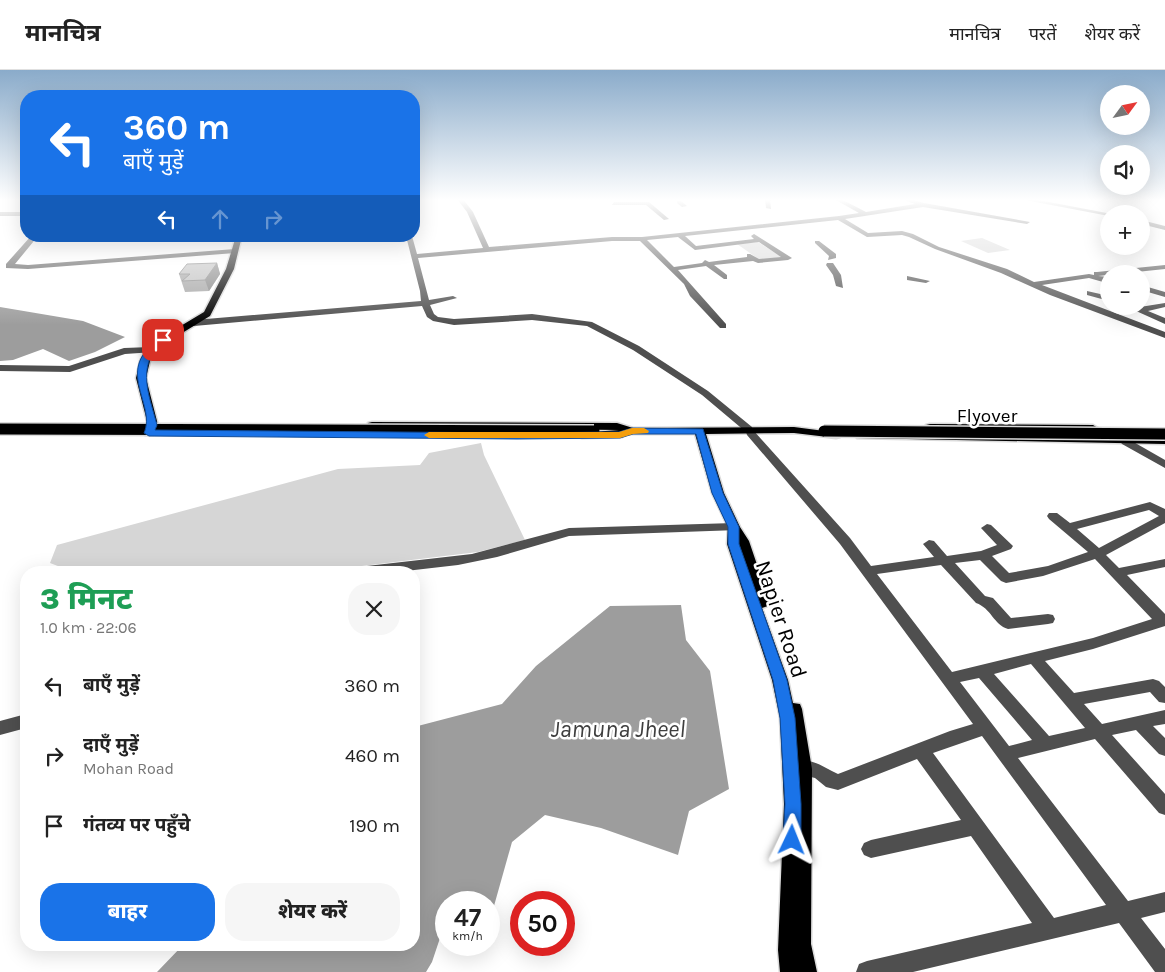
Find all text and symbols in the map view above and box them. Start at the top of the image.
text: मानचित्र [25,19,101,47]
text: मानचित्र [949,23,1001,45]
text: परतें [1029,23,1056,45]
text: शेयर करें [1084,23,1140,45]
north arrow [1100,85,1150,135]
map controls [1100,85,1150,315]
text: 360 m [123,107,230,148]
icon: left [40,110,105,175]
button: sound [1100,145,1150,195]
text: बाएँ मुड़ें [123,149,184,175]
icon: left [153,205,181,233]
icon: ahead [206,205,234,233]
icon: right [259,205,287,233]
button: + [1100,205,1150,255]
button: − [1100,265,1150,315]
pin [142,319,184,361]
icon: arrive [149,326,177,354]
street label: Flyover [957,405,1017,427]
street label: Napier Road [750,557,812,681]
text: 3 मिनट [40,581,132,617]
button: close [348,583,400,635]
text: 1.0 km · 22:06 [40,618,137,637]
icon: left [40,672,68,700]
text: बाएँ मुड़ें [83,674,140,696]
text: 360 m [344,675,400,697]
water label: Jamuna Jheel [551,715,685,743]
text: दाएँ मुड़ें [83,734,139,756]
icon: right [40,742,68,770]
text: 460 m [345,745,400,767]
text: Mohan Road [83,759,174,778]
icon: arrive [40,812,68,840]
position arrow [765,813,817,865]
text: गंतव्य पर पहुँचे [83,814,190,836]
text: 190 m [349,815,400,837]
button: बाहर [40,883,215,941]
button: शेयर करें [225,883,400,941]
speed limit sign: 50 [510,891,575,956]
text: 47 [454,903,481,932]
text: km/h [452,929,483,943]

